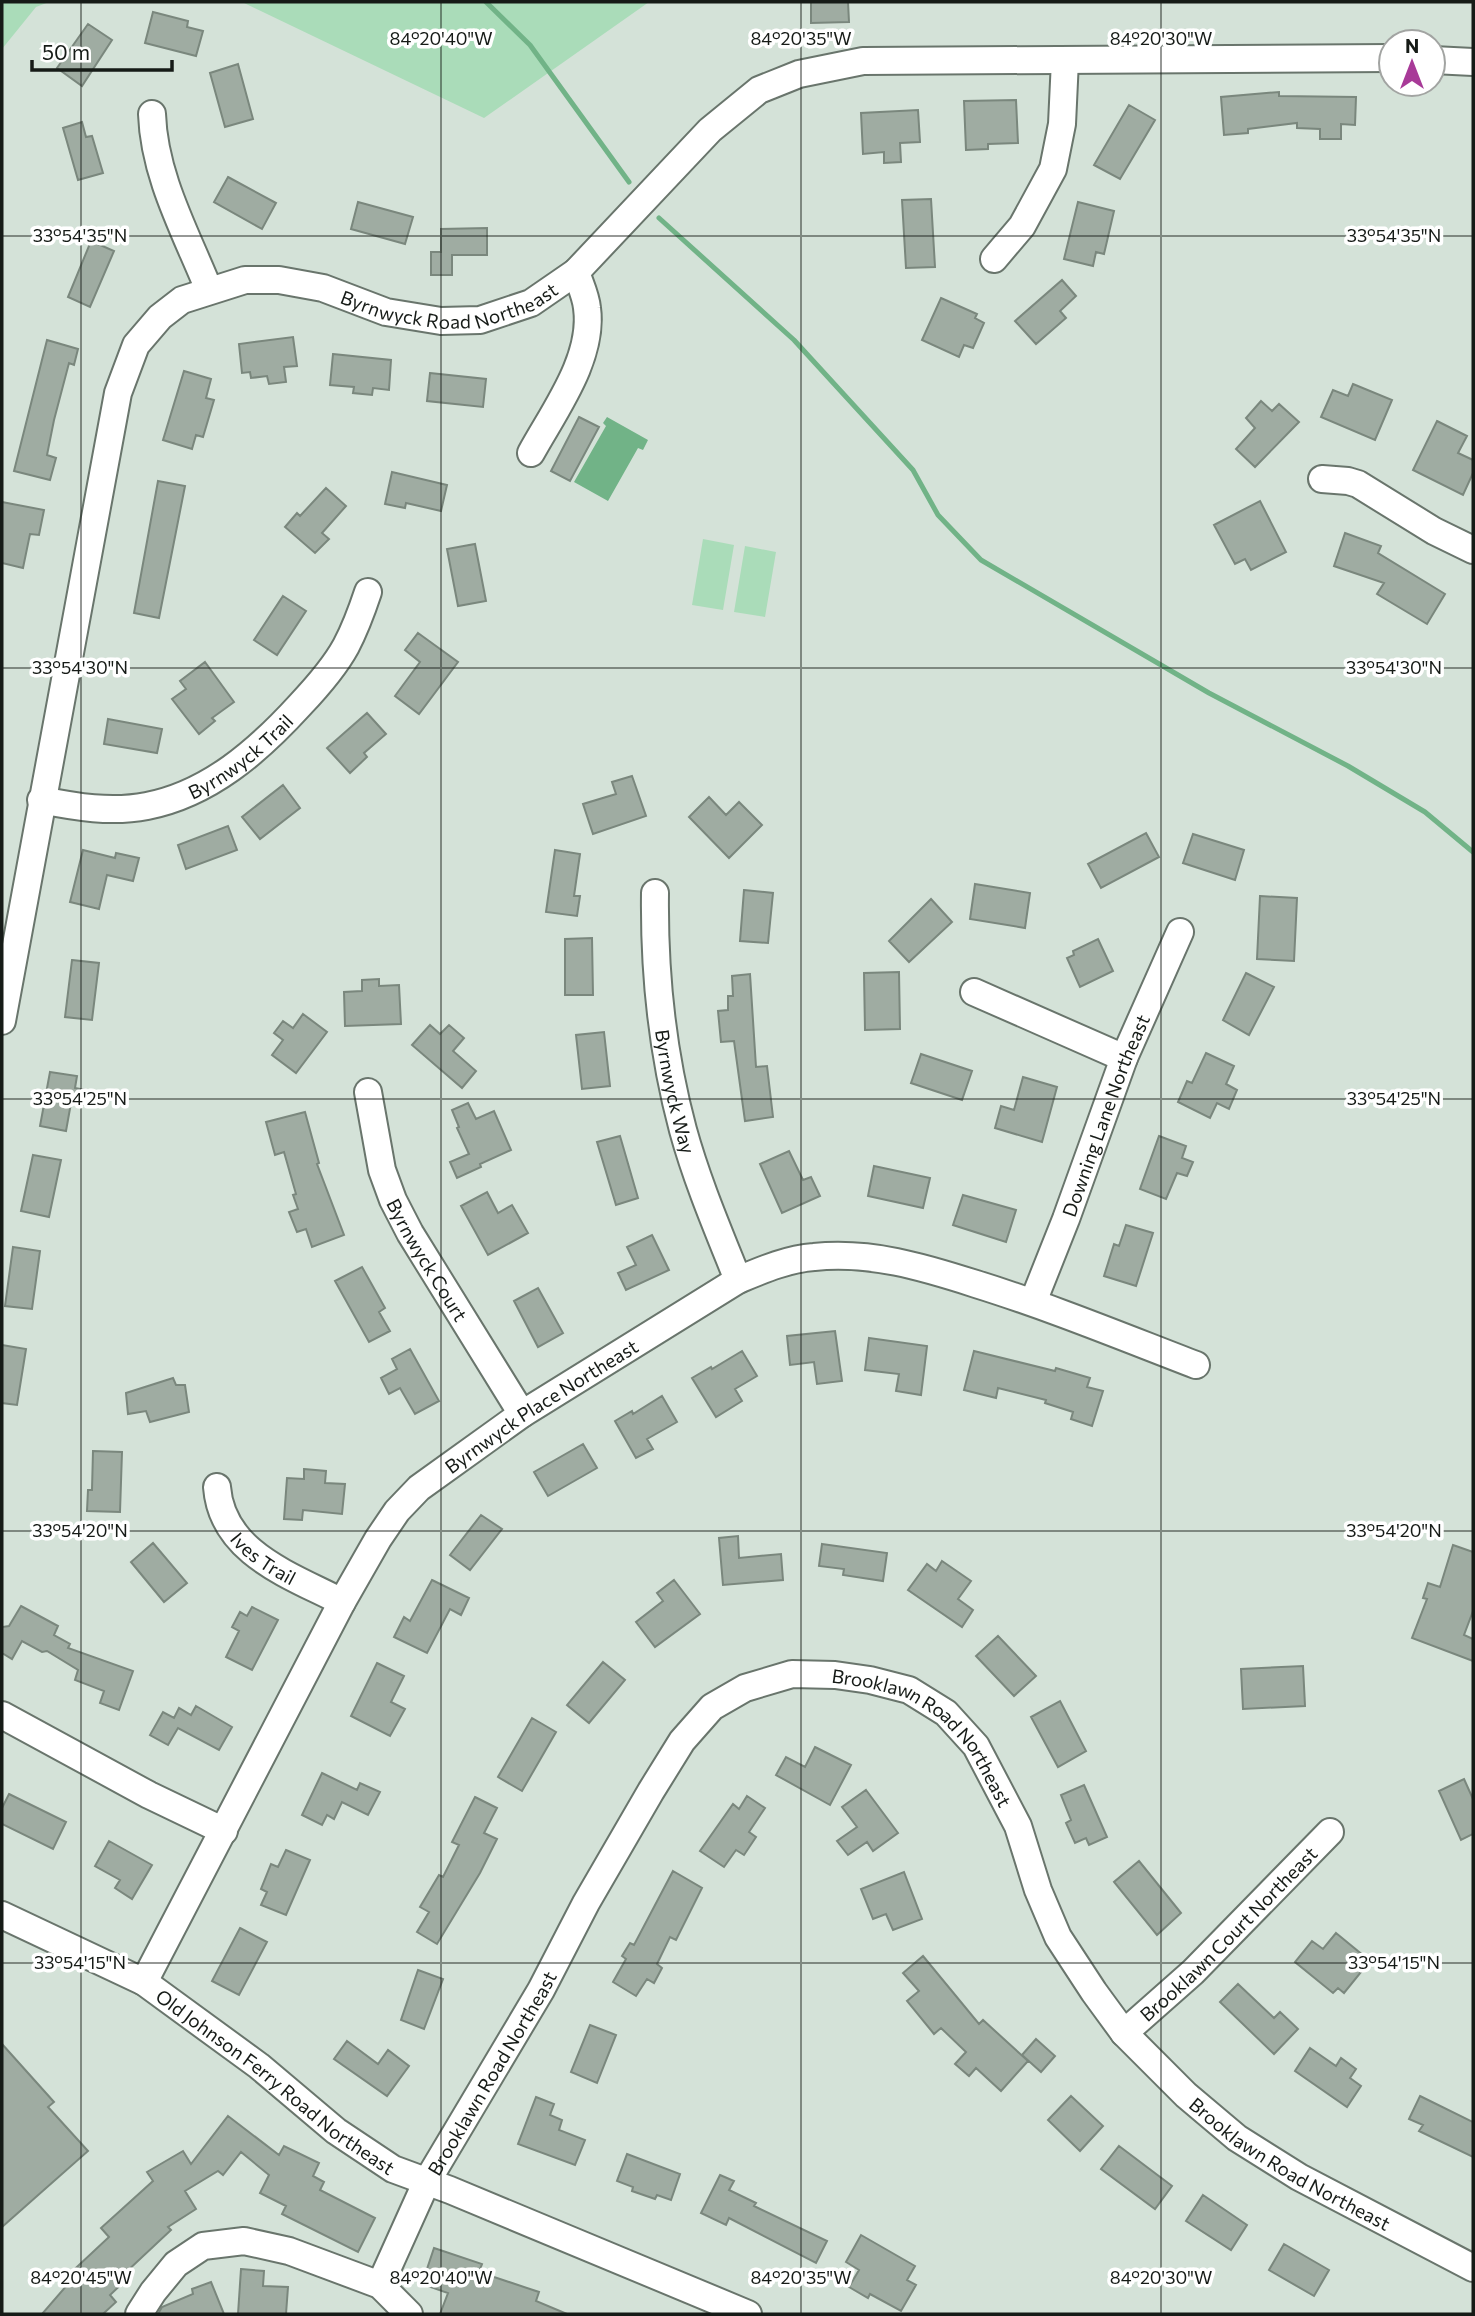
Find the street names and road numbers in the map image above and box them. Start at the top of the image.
street label: Byrnwyck Road Northeast [335,269,561,303]
street label: Byrnwyck Trail [184,709,297,803]
street label: Downing Lane Northeast [1056,1010,1154,1220]
street label: Byrnwyck Way [651,1028,701,1156]
street label: Byrnwyck Court [383,1194,473,1325]
street label: Byrnwyck Place Northeast [440,1334,642,1477]
street label: Ives Trail [226,1527,300,1589]
street label: Brooklawn Road Northeast [830,1663,1017,1810]
street label: Brooklawn Court Northeast [1135,1841,1321,2025]
street label: Brooklawn Road Northeast [422,1967,561,2179]
street label: Old Johnson Ferry Road Northeast [152,1983,400,2179]
street label: Brooklawn Road Northeast [1185,2092,1395,2234]

